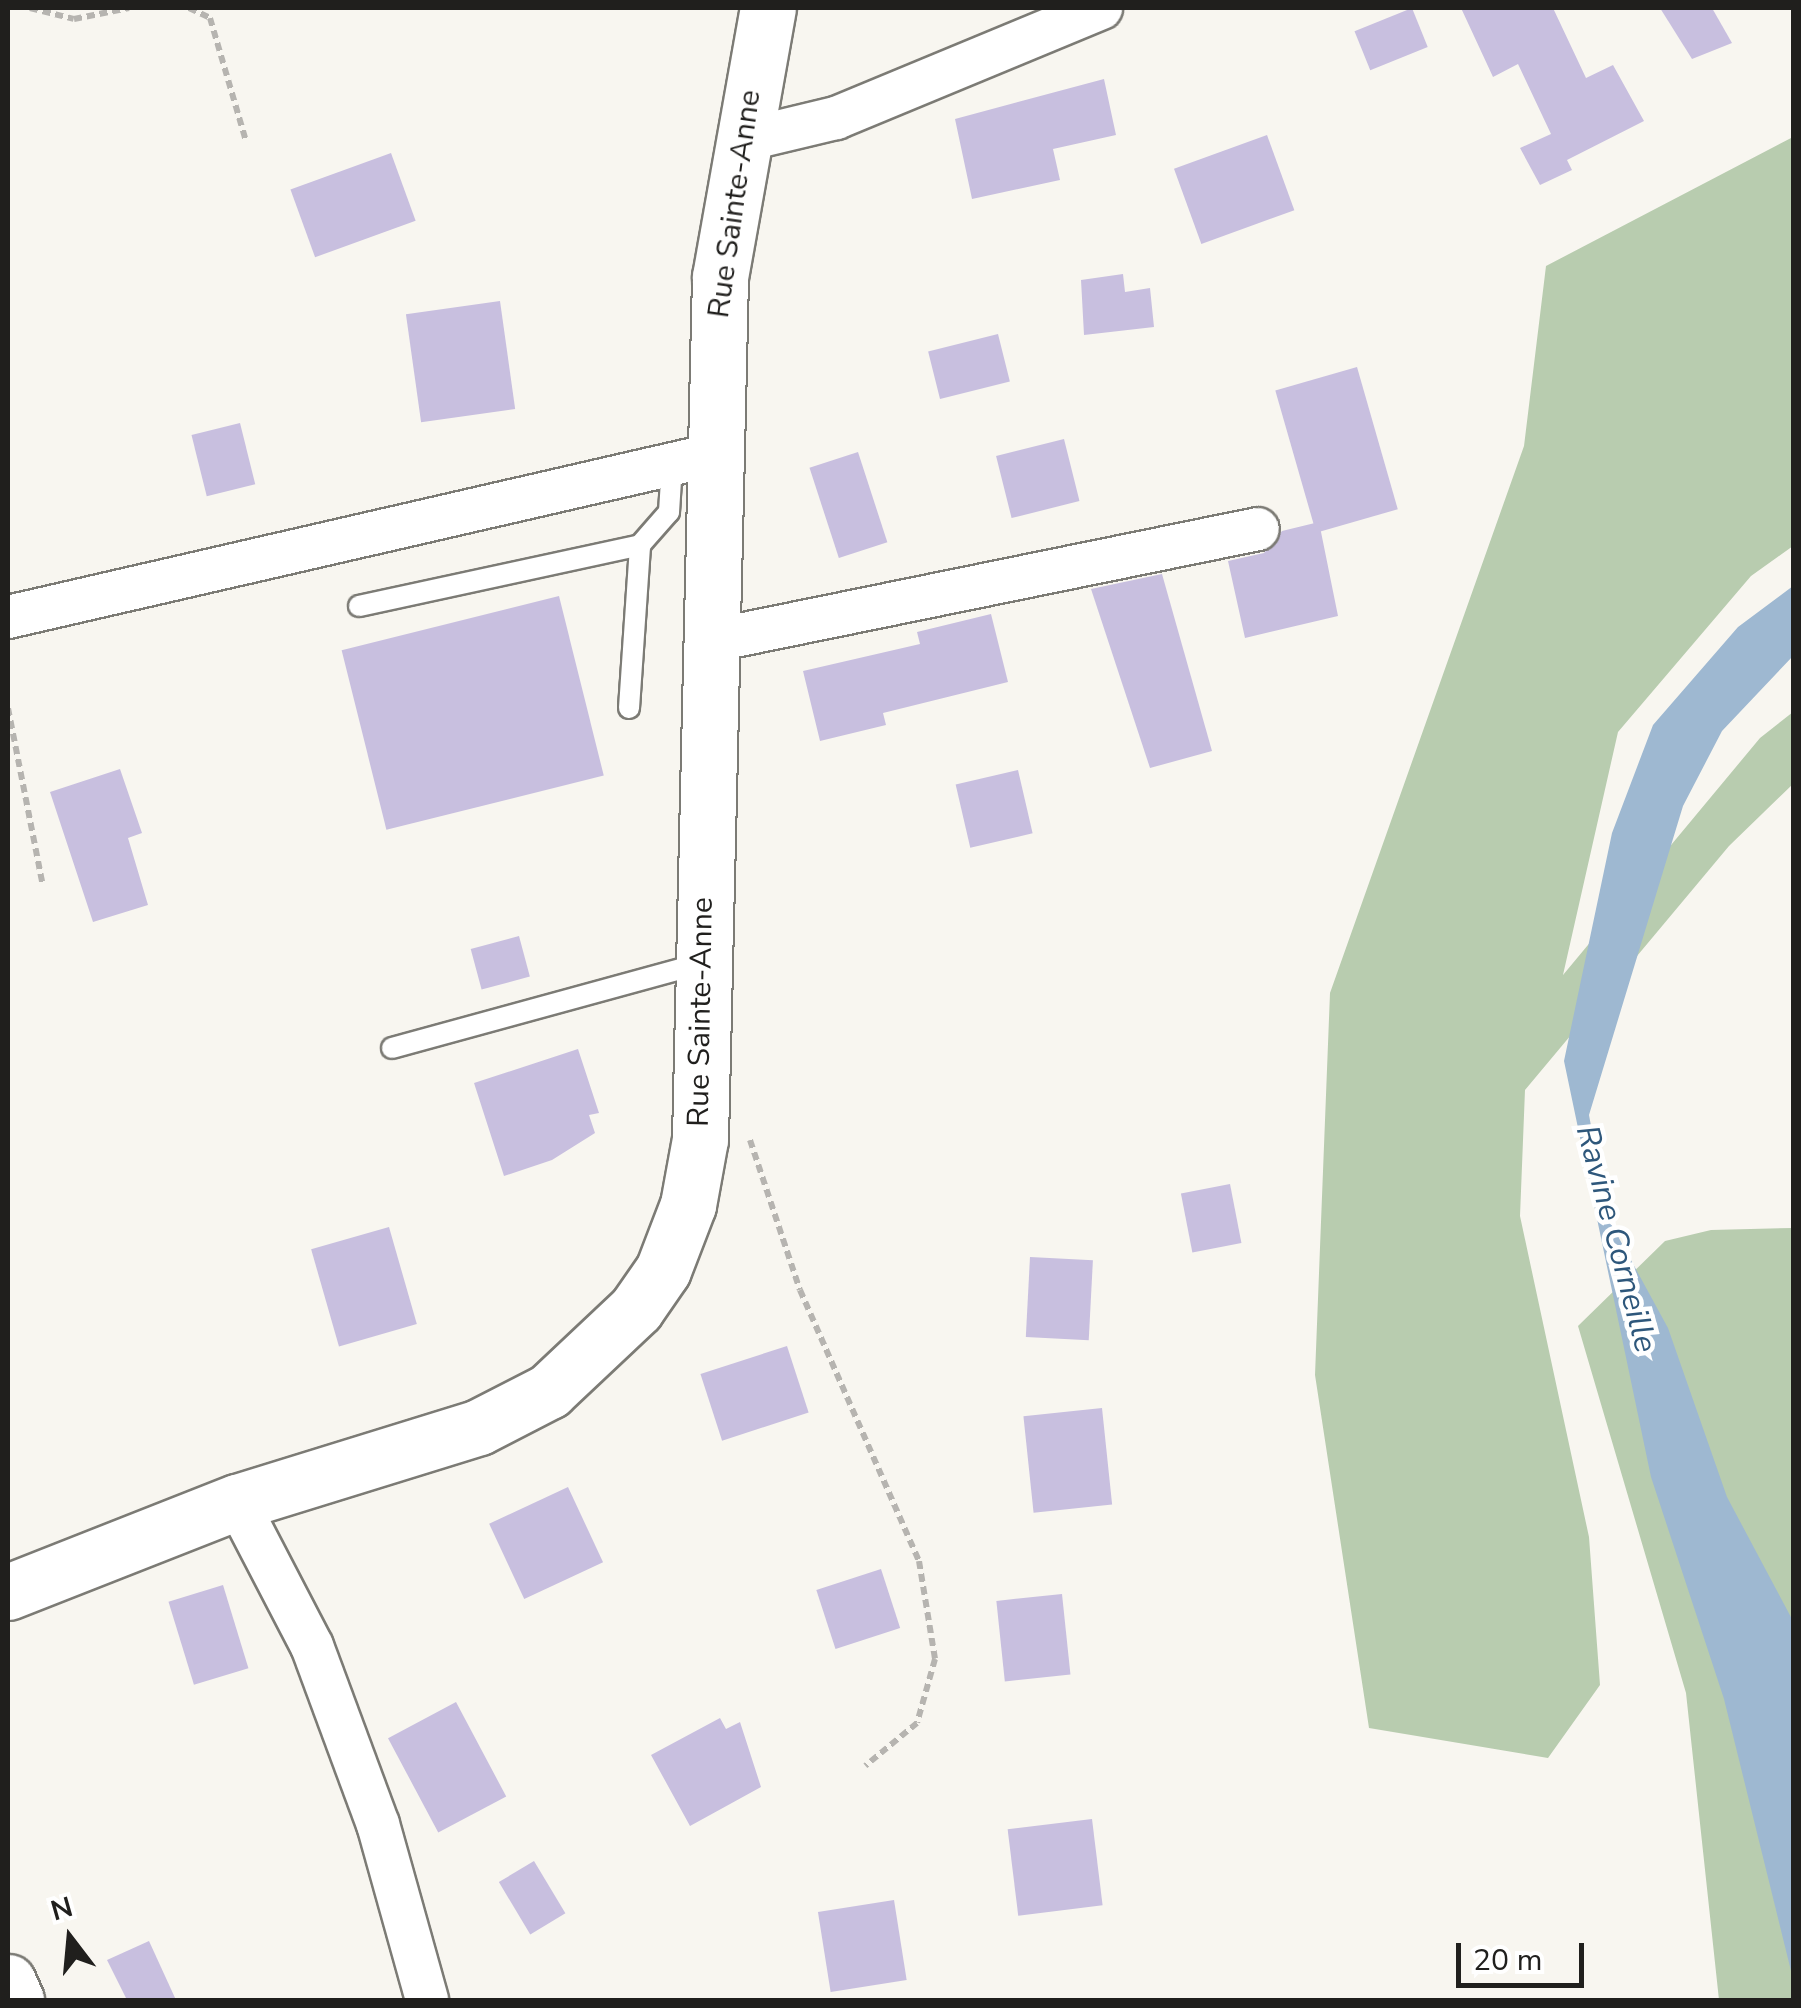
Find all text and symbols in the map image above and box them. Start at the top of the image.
street label: Rue Sainte-Anne [701,88,769,320]
street label: Rue Sainte-Anne [681,897,721,1127]
water label: Ravine Corneille [1567,1121,1665,1357]
north arrow [20,1888,120,1988]
text: N [46,1888,77,1930]
scale bar [1461,1923,1588,1985]
text: 20 m [1473,1940,1542,1981]

